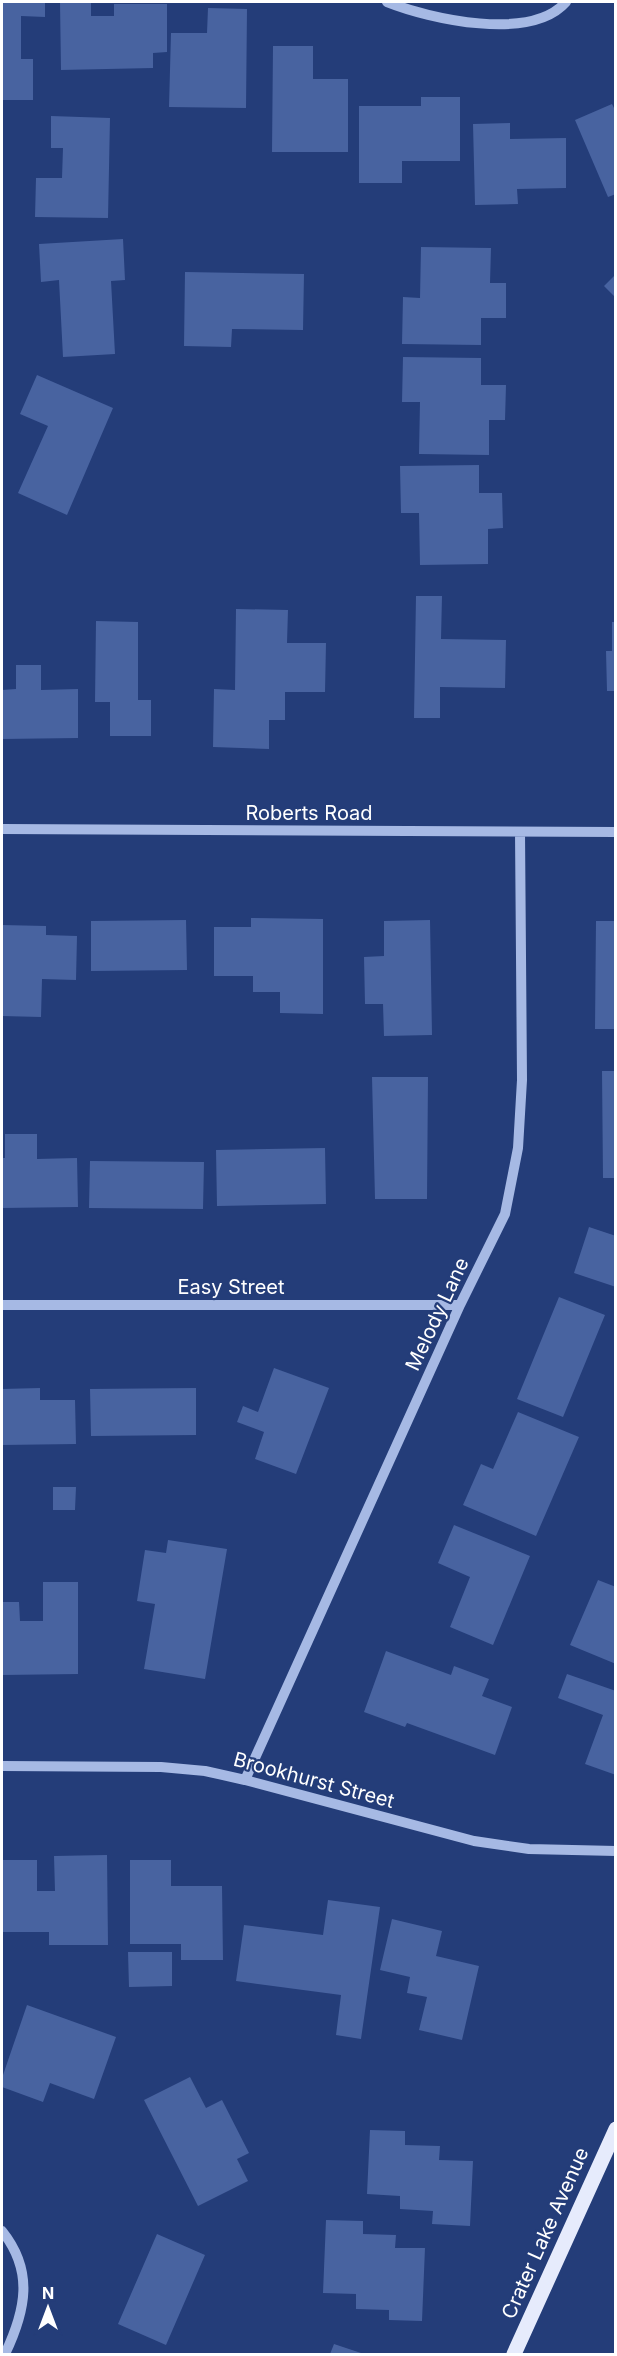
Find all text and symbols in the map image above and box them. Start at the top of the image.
street label: Roberts Road [245,801,373,825]
street label: Melody Lane [400,1254,474,1374]
street label: Easy Street [177,1275,285,1299]
street label: Brookhurst Street [231,1747,398,1813]
street label: Crater Lake Avenue [496,2144,594,2322]
north arrow [18,2278,78,2338]
text: N [42,2283,54,2303]

